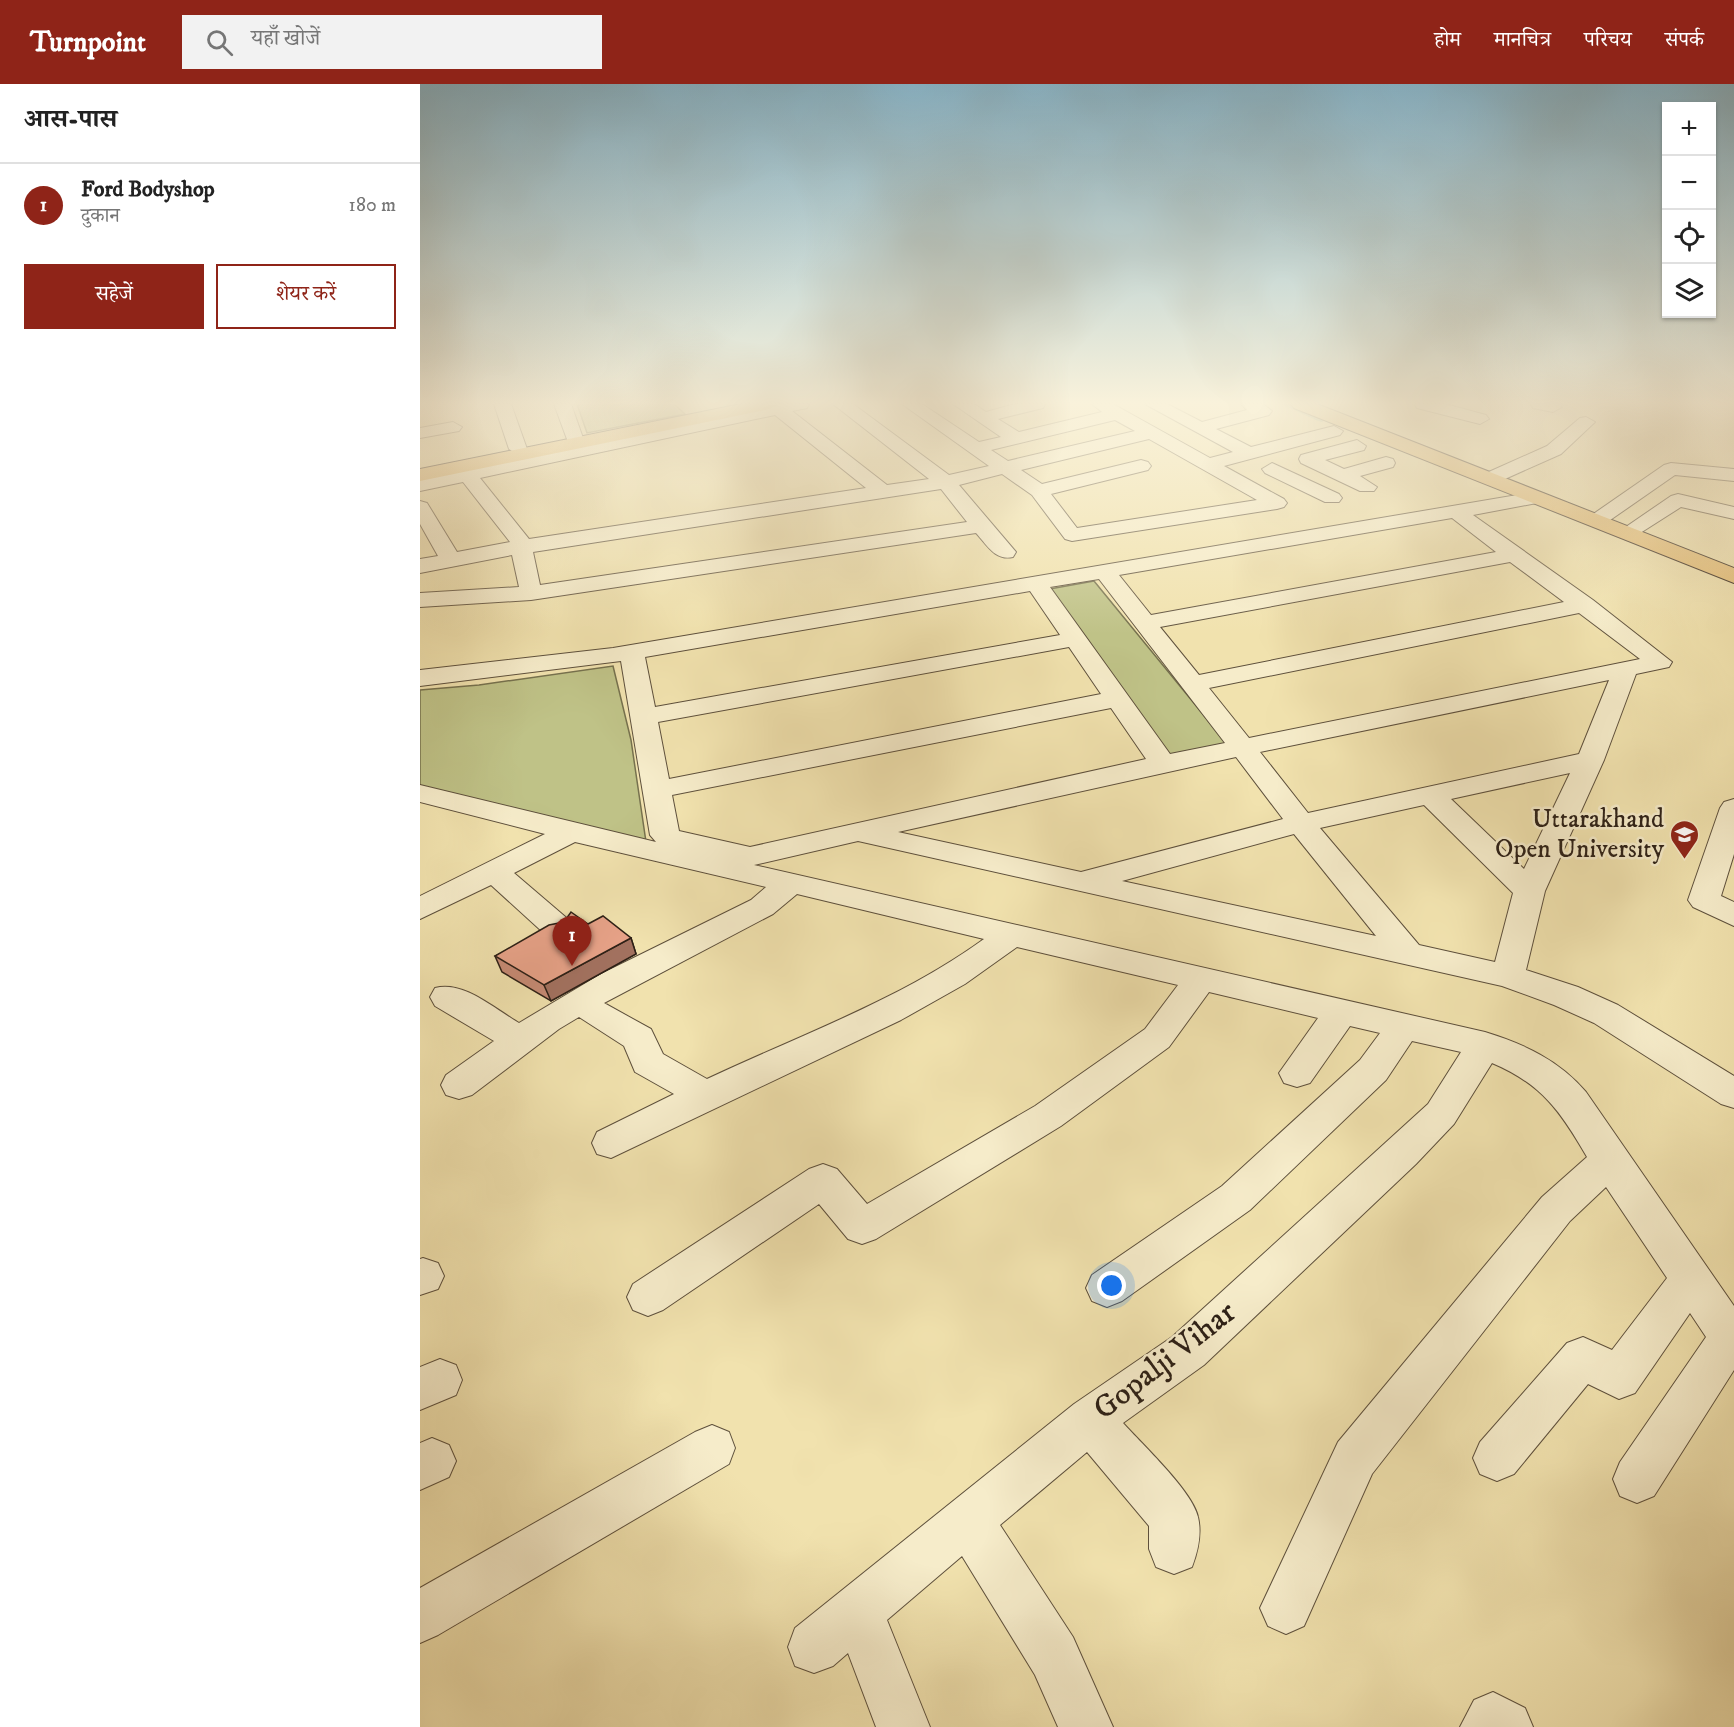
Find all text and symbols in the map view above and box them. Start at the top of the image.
search box [182,15,602,69]
text: Turnpoint [30,25,146,60]
text: यहाँ खोजें [251,25,320,52]
icon: search [203,26,236,59]
text: होम [1434,27,1461,53]
text: मानचित्र [1494,27,1551,53]
text: परिचय [1584,27,1632,53]
text: संपर्क [1665,27,1704,53]
map controls [1662,102,1716,318]
button: + [1662,102,1716,156]
text: आस-पास [24,103,117,136]
button: − [1662,156,1716,210]
text: Ford Bodyshop [81,176,215,203]
text: 1 [40,193,47,218]
text: 180 m [349,193,396,218]
text: दुकान [81,204,120,229]
button: locate [1662,210,1716,264]
button: सहेजें [24,264,204,329]
button: शेयर करें [216,264,396,329]
button: layers [1662,264,1716,318]
place label: Uttarakhand Open University [1495,803,1665,866]
school or university icon: Uttarakhand Open University [1669,818,1701,860]
pin: 1 [552,916,592,966]
your location [1097,1271,1126,1300]
street label: Gopalji Vihar [1086,1293,1245,1429]

